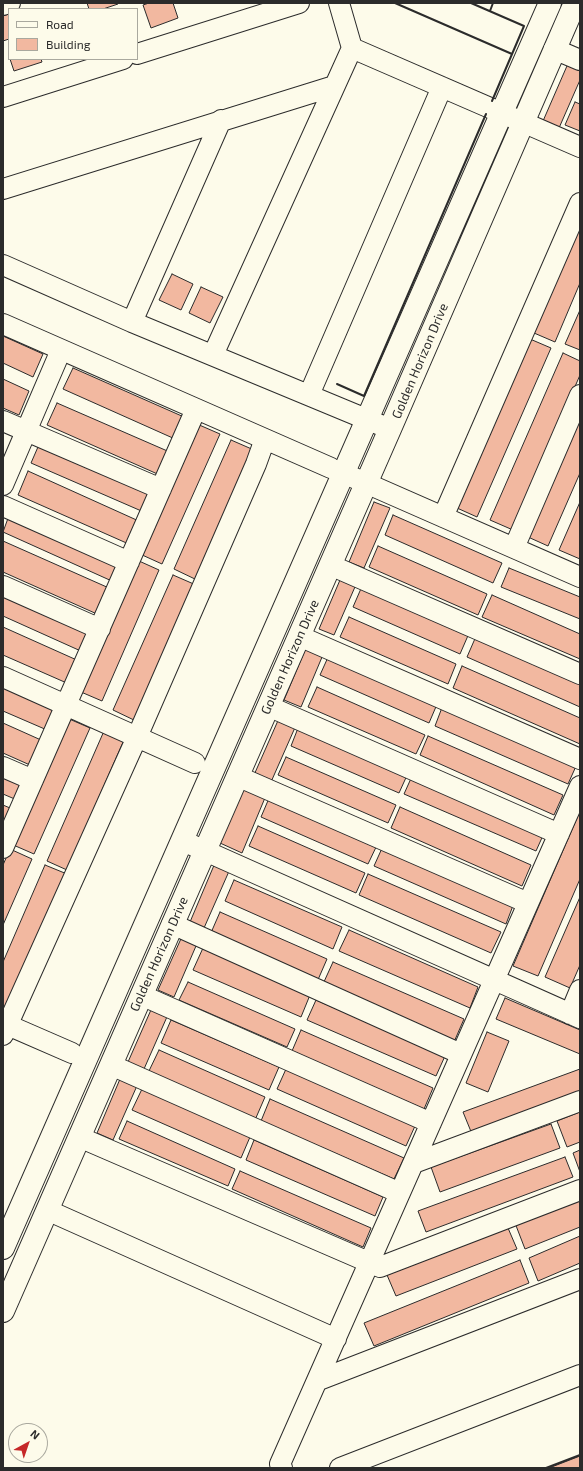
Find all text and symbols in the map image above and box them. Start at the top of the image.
legend [8,8,138,60]
text: Road [46,17,74,31]
text: Building [46,37,90,51]
street label: Golden Horizon Drive [389,301,451,421]
street label: Golden Horizon Drive [258,597,322,717]
street label: Golden Horizon Drive [127,894,191,1014]
north arrow [8,1423,48,1463]
text: N [28,1427,43,1442]

